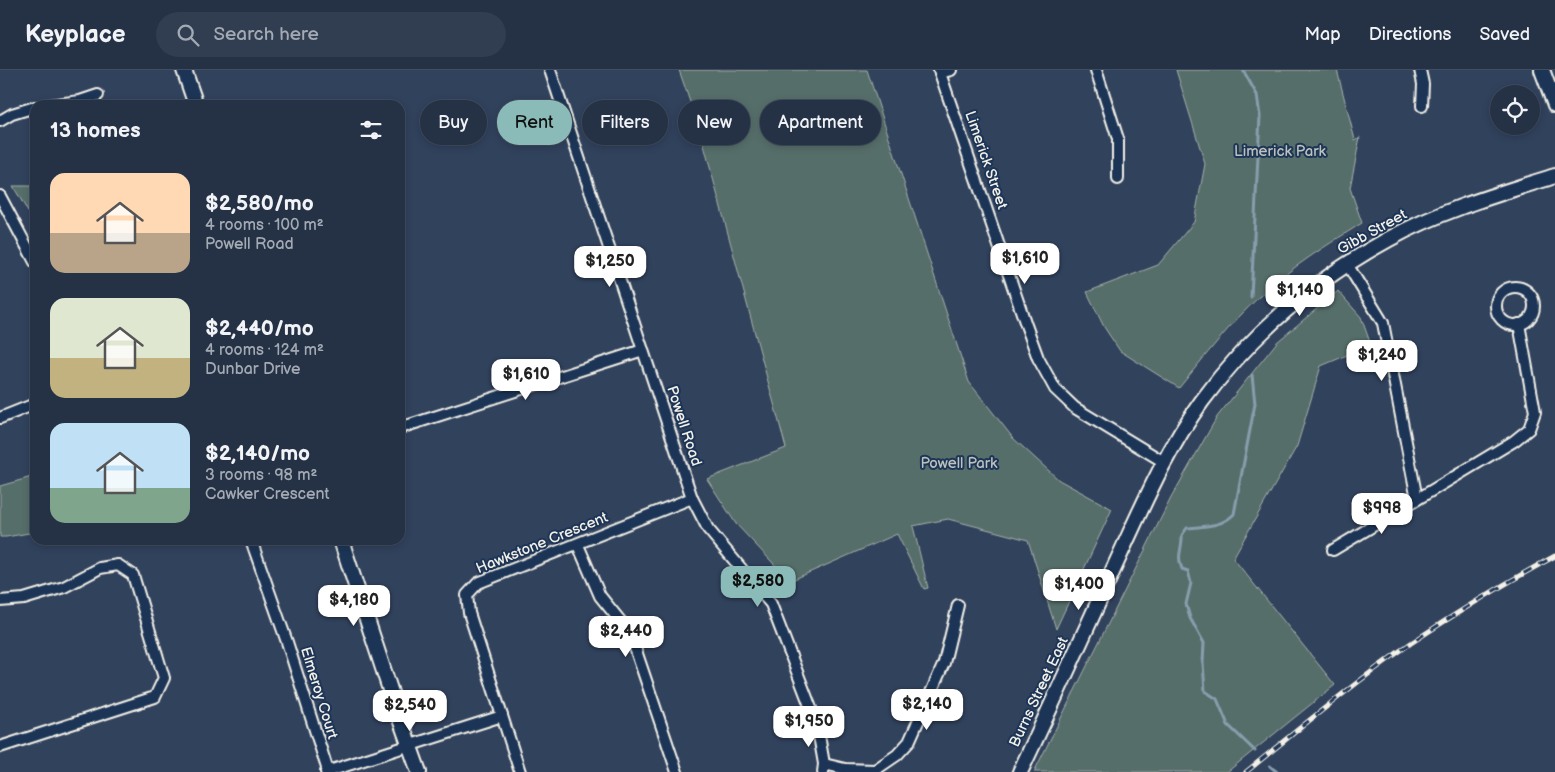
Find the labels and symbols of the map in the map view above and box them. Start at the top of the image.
street label: Limerick Street [960,108,1012,212]
park label: Limerick Park [1234,142,1327,161]
street label: Gibb Street [1334,205,1410,259]
pin: $1,610 [984,242,1066,285]
pin: $1,250 [569,246,651,288]
pin: $1,140 [1259,274,1341,317]
pin: $1,240 [1341,340,1423,382]
pin: $1,610 [485,358,567,401]
street label: Powell Road [662,384,706,468]
park label: Powell Park [921,454,998,473]
pin: $998 [1352,492,1412,535]
street label: Hawkstone Crescent [473,508,611,578]
pin: $2,580 [717,566,799,608]
pin: $1,400 [1038,568,1120,611]
pin: $4,180 [313,584,395,627]
pin: $2,440 [585,616,667,658]
street label: Burns Street East [1005,634,1073,750]
street label: Elmeroy Court [296,645,342,742]
pin: $2,140 [886,688,968,731]
pin: $2,540 [369,690,451,732]
pin: $1,950 [768,706,850,748]

